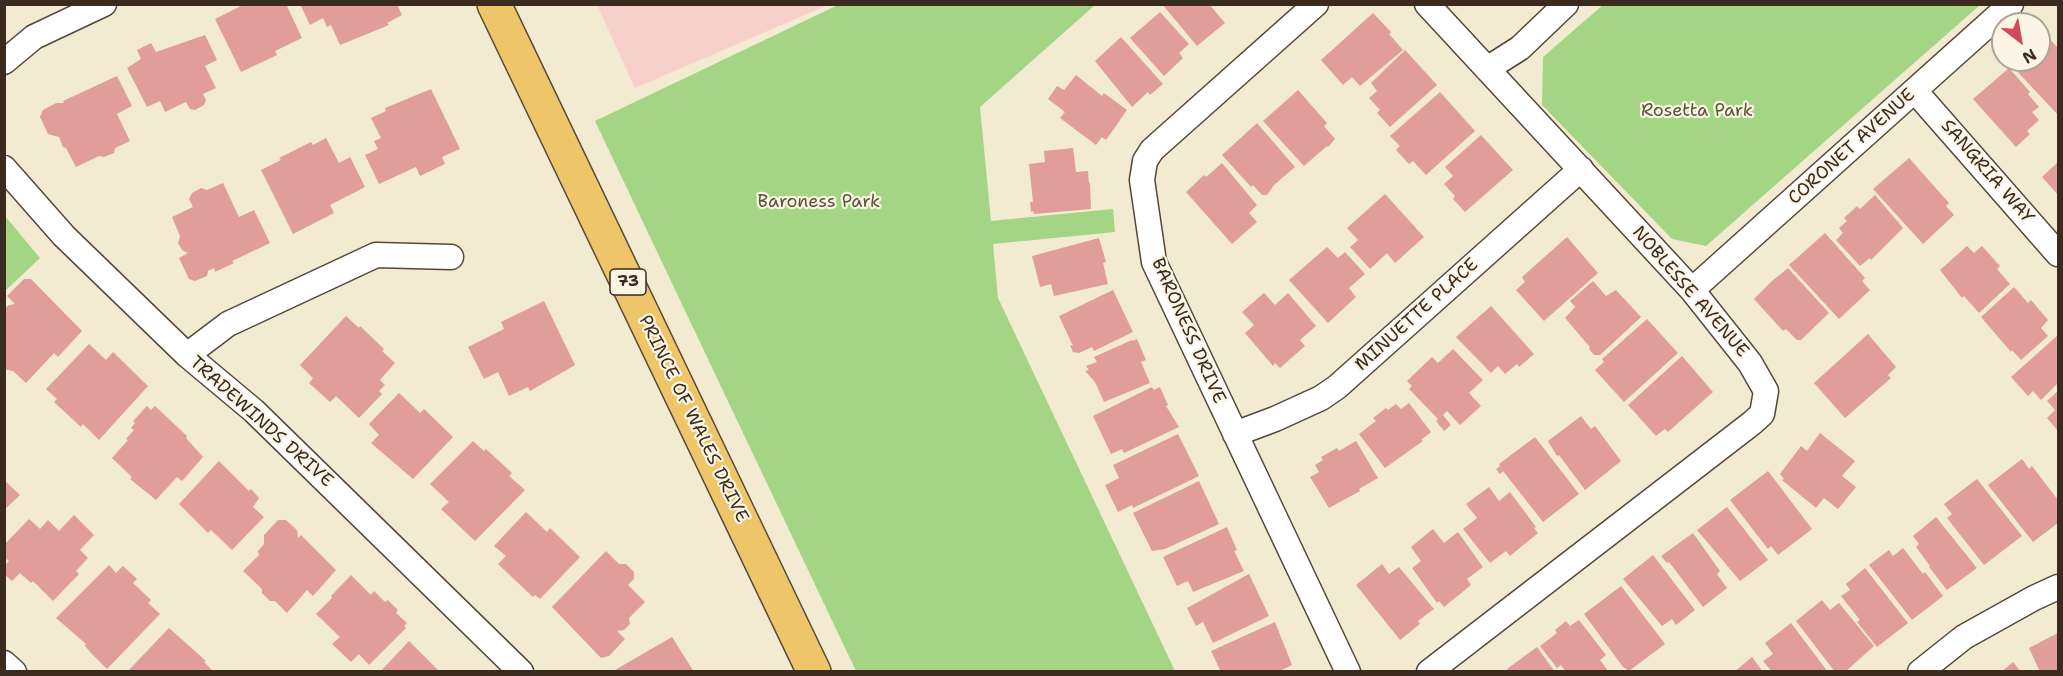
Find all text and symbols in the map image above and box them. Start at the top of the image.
north arrow [1991,12,2051,72]
text: N [2019,44,2040,68]
street label: CORONET AVENUE [1784,84,1920,210]
park label: Rosetta Park [1641,100,1753,122]
street label: SANGRIA WAY [1936,115,2038,229]
park label: Baroness Park [758,191,880,213]
street label: NOBLESSE AVENUE [1627,222,1753,362]
street label: MINUETTE PLACE [1351,254,1483,376]
street label: BARONESS DRIVE [1146,255,1230,407]
road number: 73 [610,269,646,295]
street label: PRINCE OF WALES DRIVE [633,312,753,526]
street label: TRADEWINDS DRIVE [185,352,337,492]

